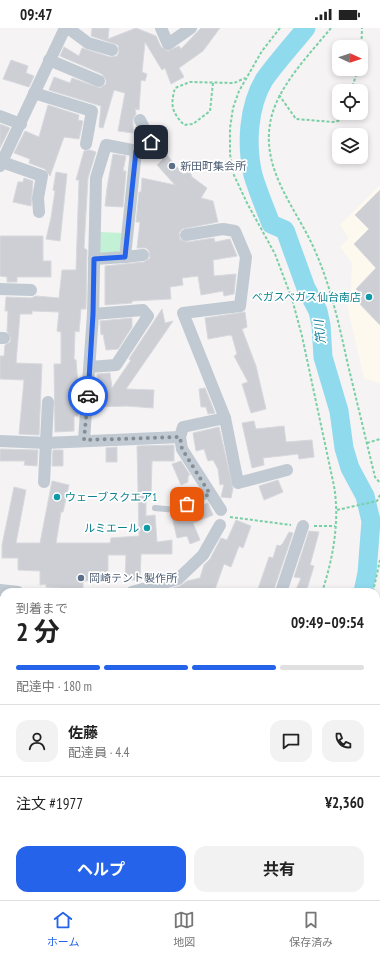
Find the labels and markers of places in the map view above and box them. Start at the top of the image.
pin [134,125,168,159]
place label: 新田町集会所 [180,159,247,173]
marker: 新田町集会所 [167,161,177,171]
place label: ベガスベガス仙台南店 [252,290,361,304]
marker: ベガスベガス仙台南店 [364,292,374,302]
pin [170,487,204,521]
place label: ウェーブスクエア1 [65,490,157,504]
marker: ウェーブスクエア1 [52,492,62,502]
place label: ルミエール [84,521,139,535]
marker: ルミエール [142,523,152,533]
place label: 岡崎テント製作所 [89,571,178,585]
marker: 岡崎テント製作所 [76,573,86,583]

